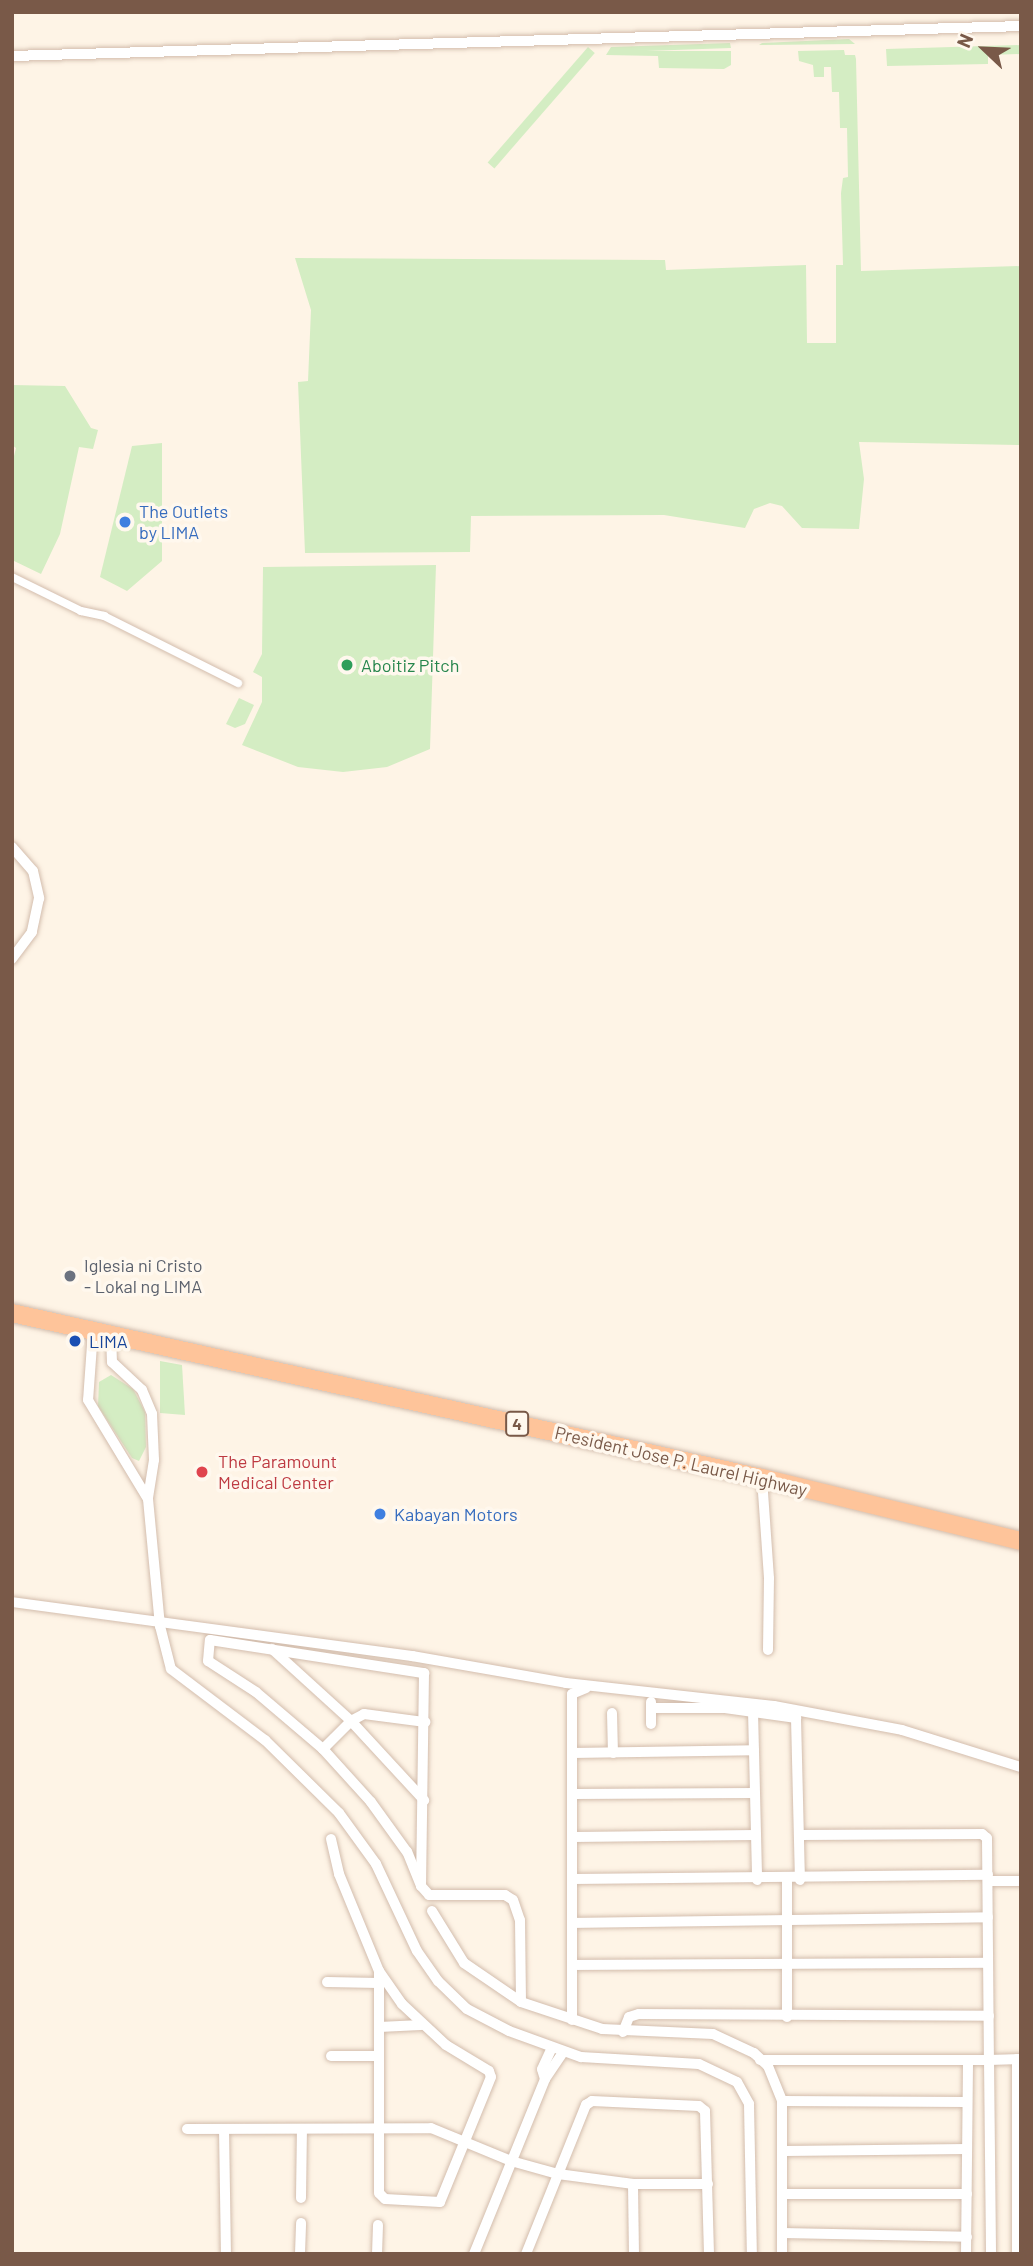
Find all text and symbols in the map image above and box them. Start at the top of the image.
north arrow [949,14,1019,84]
text: N [951,30,977,51]
place label: The Outlets by LIMA [139,501,228,544]
marker: The Outlets by LIMA [117,514,133,530]
place label: Aboitiz Pitch [361,654,459,676]
marker: Aboitiz Pitch [339,657,355,673]
place label: Iglesia ni Cristo - Lokal ng LIMA [84,1255,203,1298]
marker: Iglesia ni Cristo - Lokal ng LIMA [62,1268,78,1284]
place label: LIMA [89,1330,128,1352]
marker: LIMA [67,1333,83,1349]
road number: 4 [505,1412,529,1436]
street label: President Jose P. Laurel Highway [553,1421,809,1501]
place label: The Paramount Medical Center [218,1451,337,1494]
marker: The Paramount Medical Center [192,1462,212,1482]
place label: Kabayan Motors [394,1503,518,1525]
marker: Kabayan Motors [372,1506,388,1522]

